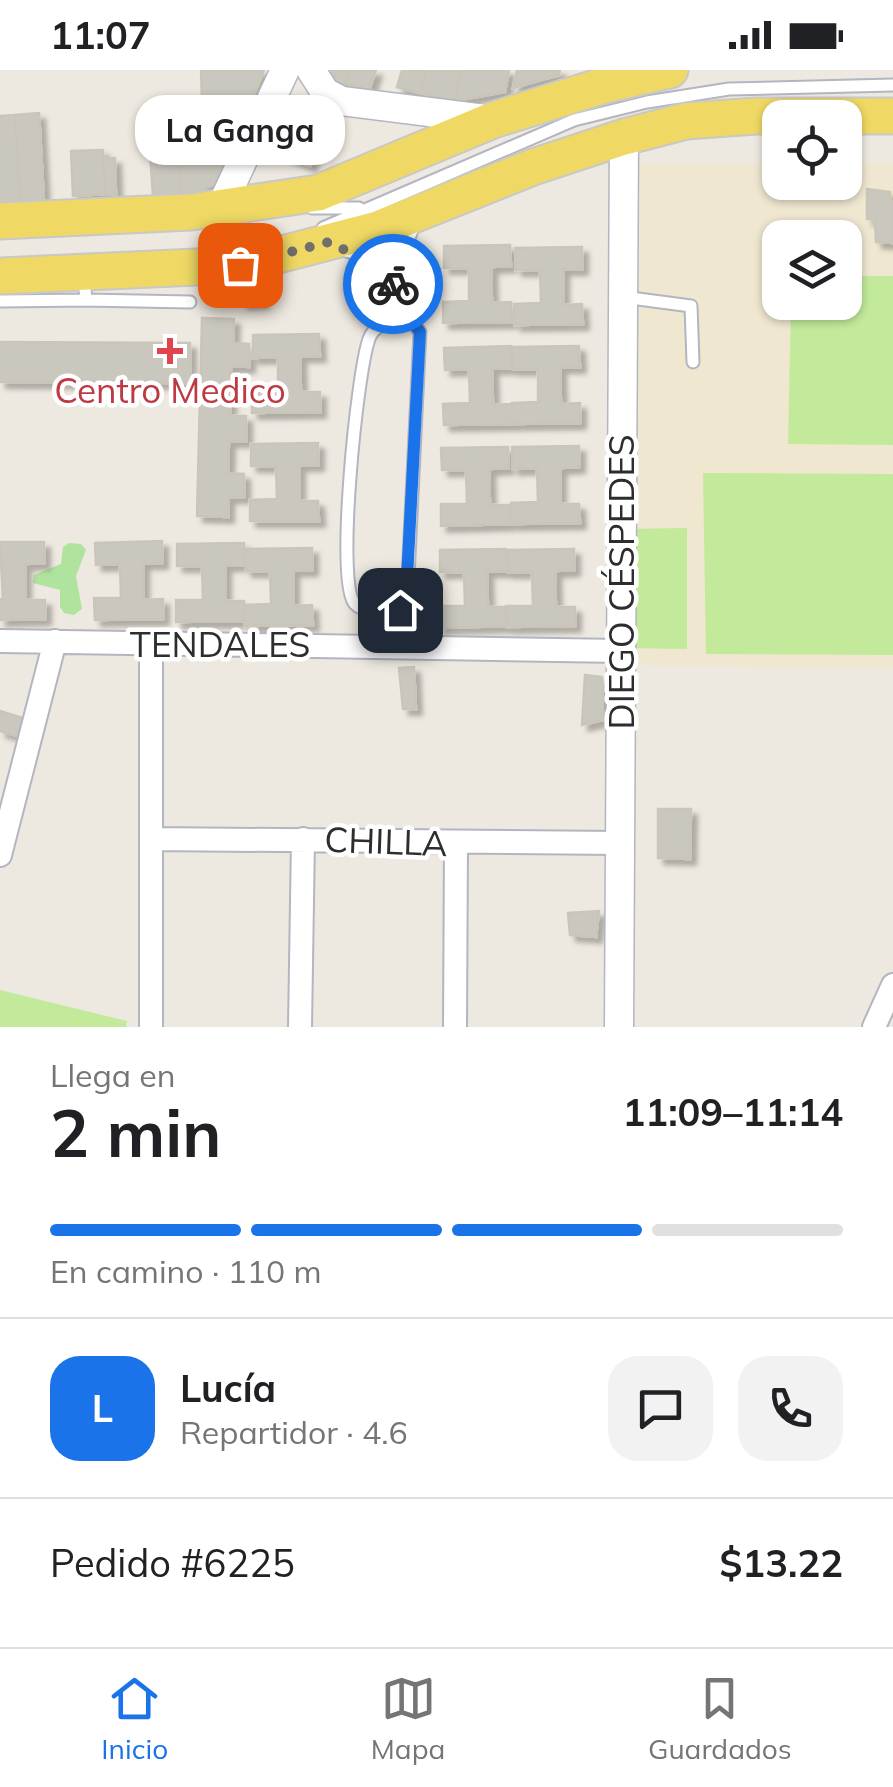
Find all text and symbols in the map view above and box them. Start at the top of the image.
text: 11:07 [50,11,151,59]
callout: La Ganga [135,95,345,165]
map controls [762,100,862,320]
button: locate [762,100,862,200]
text: La Ganga [165,110,315,150]
button: layers [762,220,862,320]
pin [198,223,283,308]
courier [343,234,443,334]
icon: bag [213,238,268,293]
icon: bike [366,257,421,312]
marker: Centro Medico [157,338,183,364]
place label: Centro Medico [54,368,286,412]
street label: DIEGO CÉSPEDES [599,435,643,729]
pin [358,568,443,653]
icon: home [373,583,428,638]
street label: TENDALES [130,622,310,666]
street label: CHILLA [324,817,448,865]
text: Llega en [50,1055,175,1095]
text: 11:09–11:14 [623,1088,843,1136]
text: 2 min [50,1092,221,1173]
text: En camino · 110 m [50,1251,322,1291]
button: chat [608,1356,713,1461]
button: phone [738,1356,843,1461]
text: Lucía [180,1364,276,1412]
text: L [92,1384,113,1432]
text: Repartidor · 4.6 [180,1412,408,1452]
text: Pedido #6225 [50,1539,295,1587]
text: $13.22 [720,1539,843,1587]
tab: Inicio [101,1671,168,1766]
tab: Mapa [371,1671,445,1766]
tab: Guardados [648,1671,792,1766]

